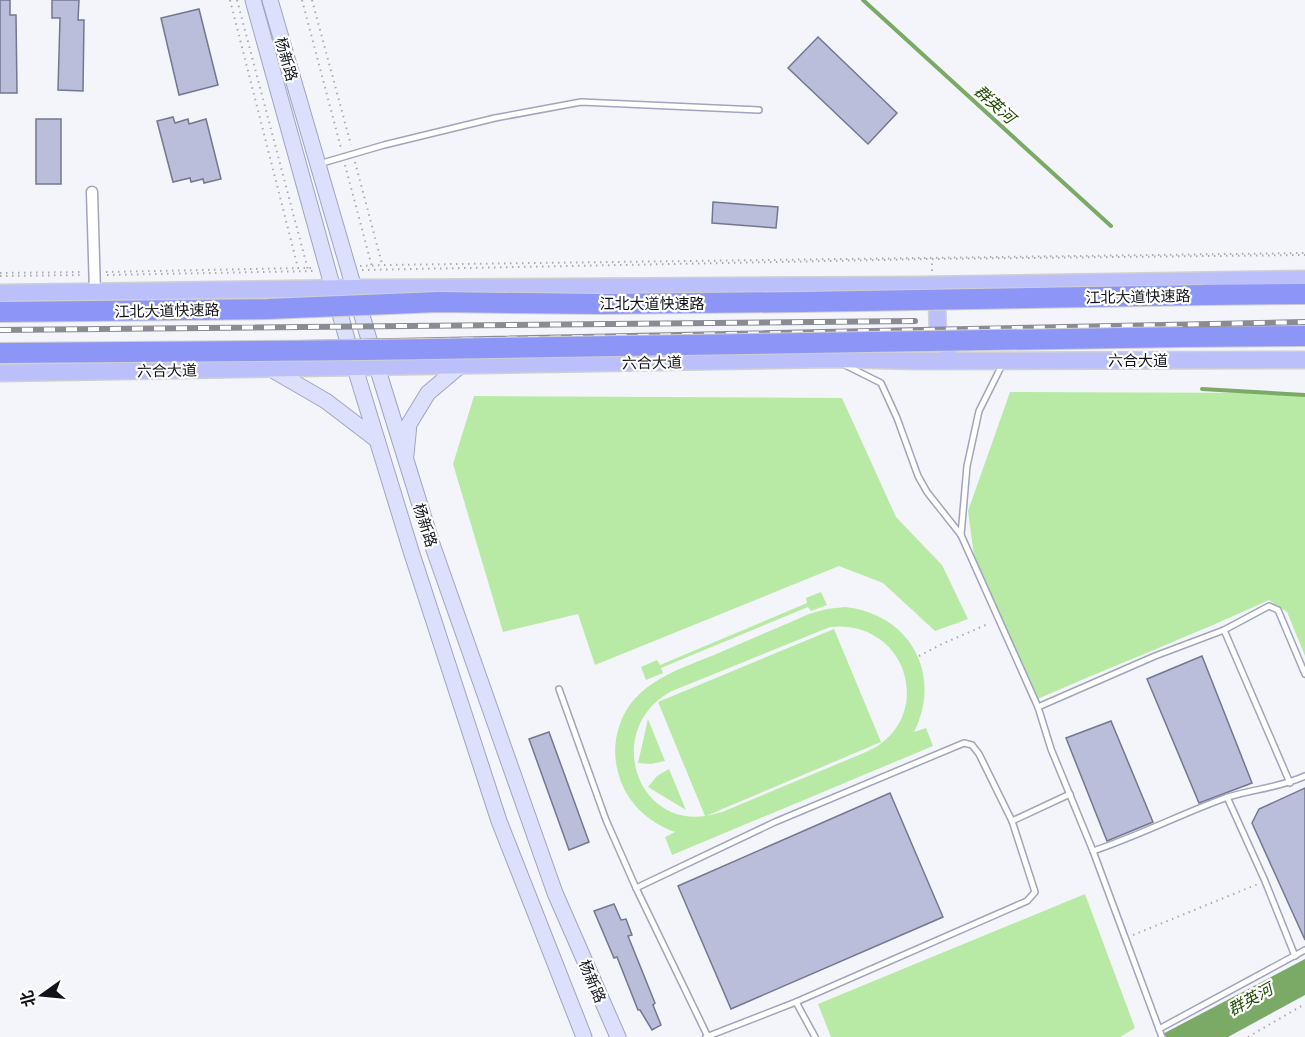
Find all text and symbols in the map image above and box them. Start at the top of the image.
street label: 杨新路 [272,35,302,83]
water label: 群英河 [970,81,1022,129]
street label: 江北大道快速路 [1085,286,1191,306]
street label: 江北大道快速路 [599,294,705,312]
street label: 江北大道快速路 [114,300,220,320]
street label: 六合大道 [1108,351,1168,369]
street label: 六合大道 [622,352,682,372]
street label: 六合大道 [137,360,197,380]
street label: 杨新路 [410,501,442,549]
street label: 杨新路 [576,957,610,1005]
north arrow [12,965,72,1025]
water label: 群英河 [1224,977,1278,1019]
text: 北 [16,989,39,1009]

